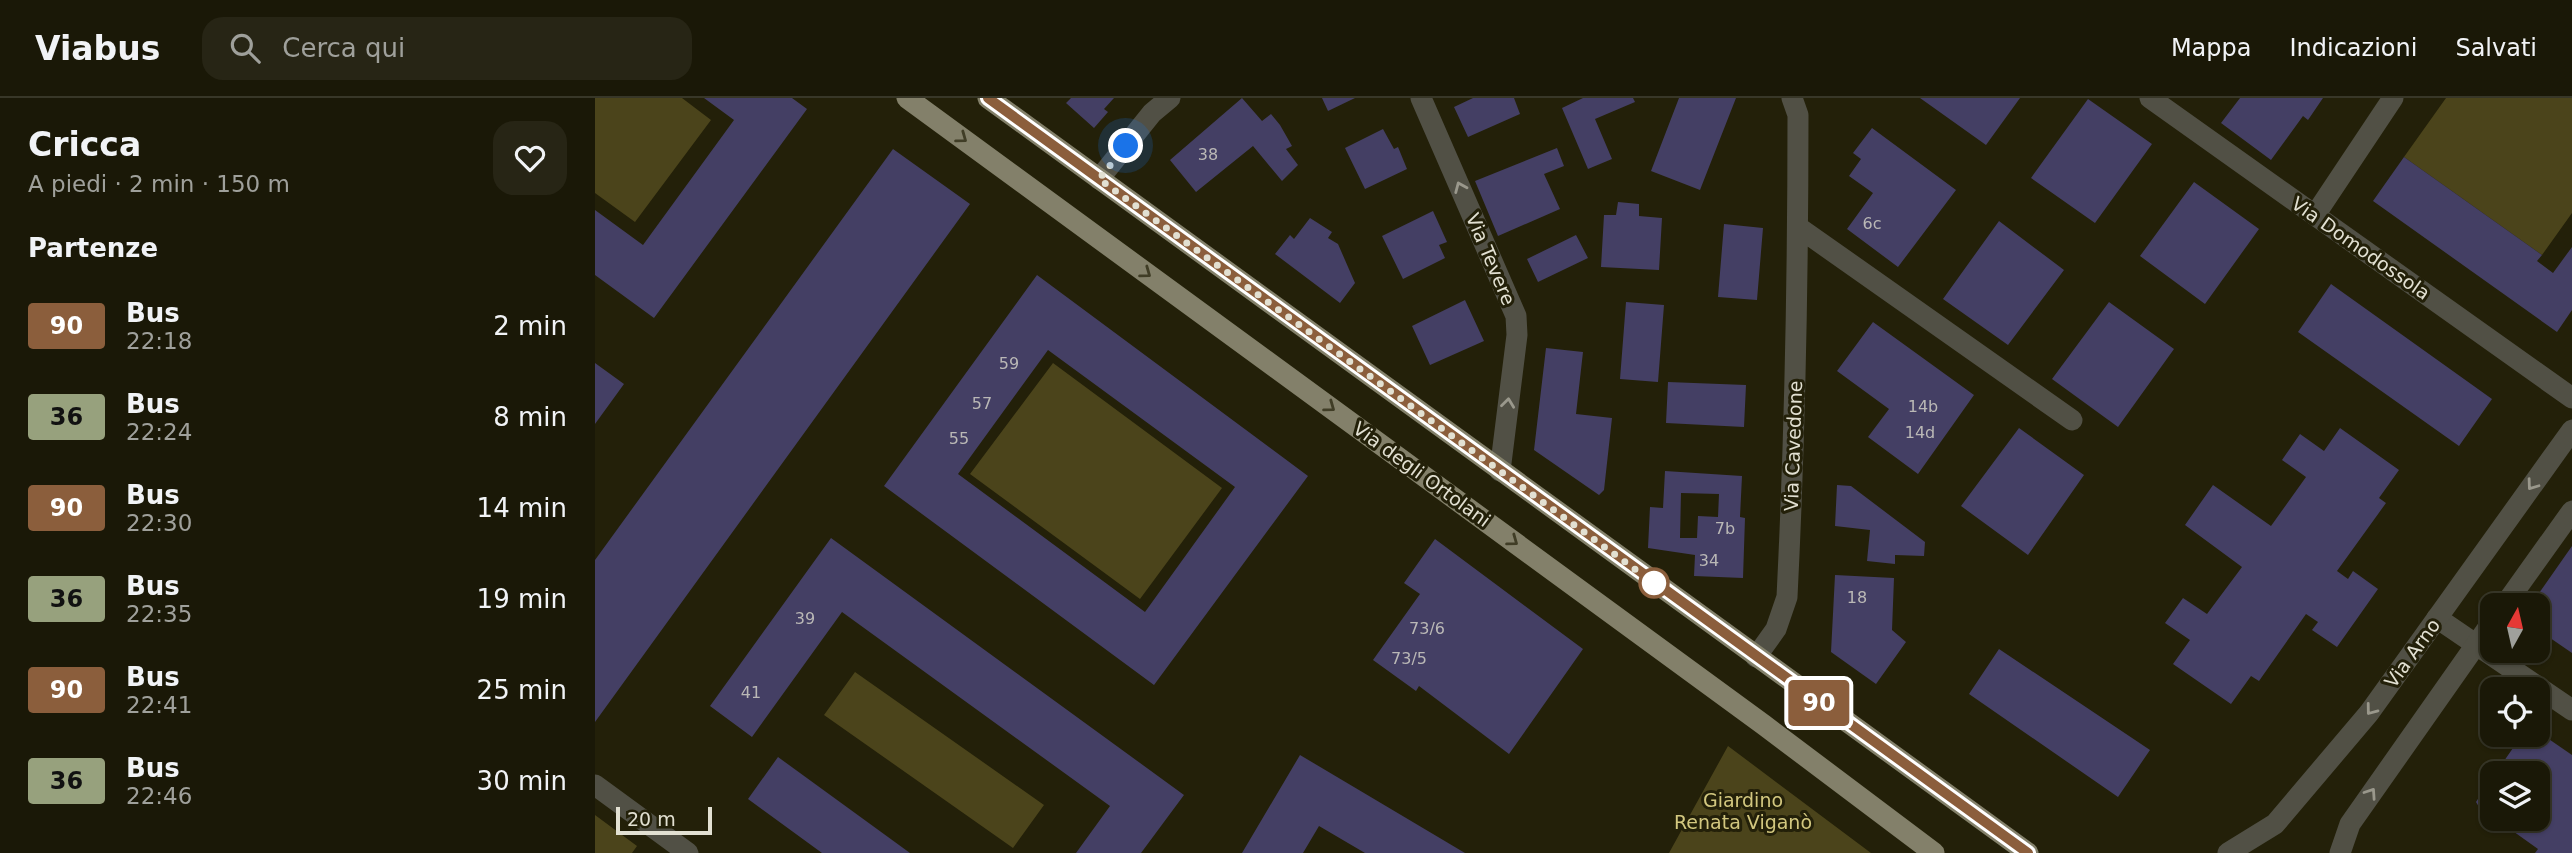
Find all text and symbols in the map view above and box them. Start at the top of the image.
search box [202,17,692,80]
text: Viabus [35,29,160,68]
icon: search [226,29,264,67]
text: Cerca qui [282,33,405,63]
text: Mappa [2171,34,2251,62]
text: Indicazioni [2289,34,2417,62]
text: Salvati [2455,34,2537,62]
button: heart [493,121,567,195]
text: Cricca [28,125,141,164]
your location [1108,128,1143,163]
one-way arrow [955,130,967,143]
house number: 38 [1198,145,1218,164]
text: A piedi · 2 min · 150 m [28,171,290,197]
one-way arrow [1454,182,1468,195]
street label: Via Domodossola [2288,192,2434,304]
street label: Via Tevere [1462,210,1520,308]
house number: 6c [1863,214,1881,233]
text: Partenze [28,233,158,263]
one-way arrow [1138,264,1151,277]
text: Bus [126,298,180,328]
text: 2 min [493,311,567,341]
text: 90 [50,312,83,340]
text: 22:18 [126,328,192,354]
house number: 59 [999,354,1019,373]
street label: Via Cavedone [1780,380,1806,512]
text: Bus [126,389,180,419]
house number: 57 [972,394,992,413]
one-way arrow [1501,397,1516,409]
house number: 14b [1908,397,1938,416]
one-way arrow [1322,399,1334,411]
text: 8 min [493,402,567,432]
text: 36 [50,403,83,431]
street label: Via degli Ortolani [1349,417,1495,531]
text: 22:24 [126,419,192,445]
house number: 14d [1905,423,1935,442]
house number: 55 [949,429,969,448]
one-way arrow [2528,477,2540,490]
text: Bus [126,480,180,510]
text: 14 min [477,493,567,523]
text: 90 [50,494,83,522]
text: 22:30 [126,510,192,536]
house number: 7b [1715,519,1735,538]
one-way arrow [1505,533,1518,546]
house number: 34 [1699,551,1719,570]
unlabelled marker [1639,568,1669,598]
text: Bus [126,571,180,601]
text: 19 min [477,584,567,614]
text: 36 [50,585,83,613]
house number: 18 [1847,588,1867,607]
north arrow [2480,593,2550,663]
map controls [2480,593,2550,831]
text: 22:35 [126,601,192,627]
house number: 39 [795,609,815,628]
street label: Via Arno [2380,614,2444,692]
house number: 73/6 [1409,619,1445,638]
house number: 73/5 [1391,649,1427,668]
text: Bus [126,662,180,692]
text: 25 min [477,675,567,705]
text: 90 [50,676,83,704]
button: locate [2480,677,2550,747]
line badge: 90 [1787,680,1851,726]
house number: 41 [741,683,761,702]
text: 90 [1802,689,1836,717]
text: 22:41 [126,692,192,718]
one-way arrow [2367,702,2379,715]
text: Bus [126,753,180,783]
button: layers [2480,761,2550,831]
text: 30 min [477,766,567,796]
text: 36 [50,767,83,795]
text: 22:46 [126,783,192,809]
one-way arrow [2362,787,2375,800]
park label: Giardino Renata Viganò [1674,789,1812,833]
scale bar [616,804,712,836]
text: 20 m [627,808,676,830]

